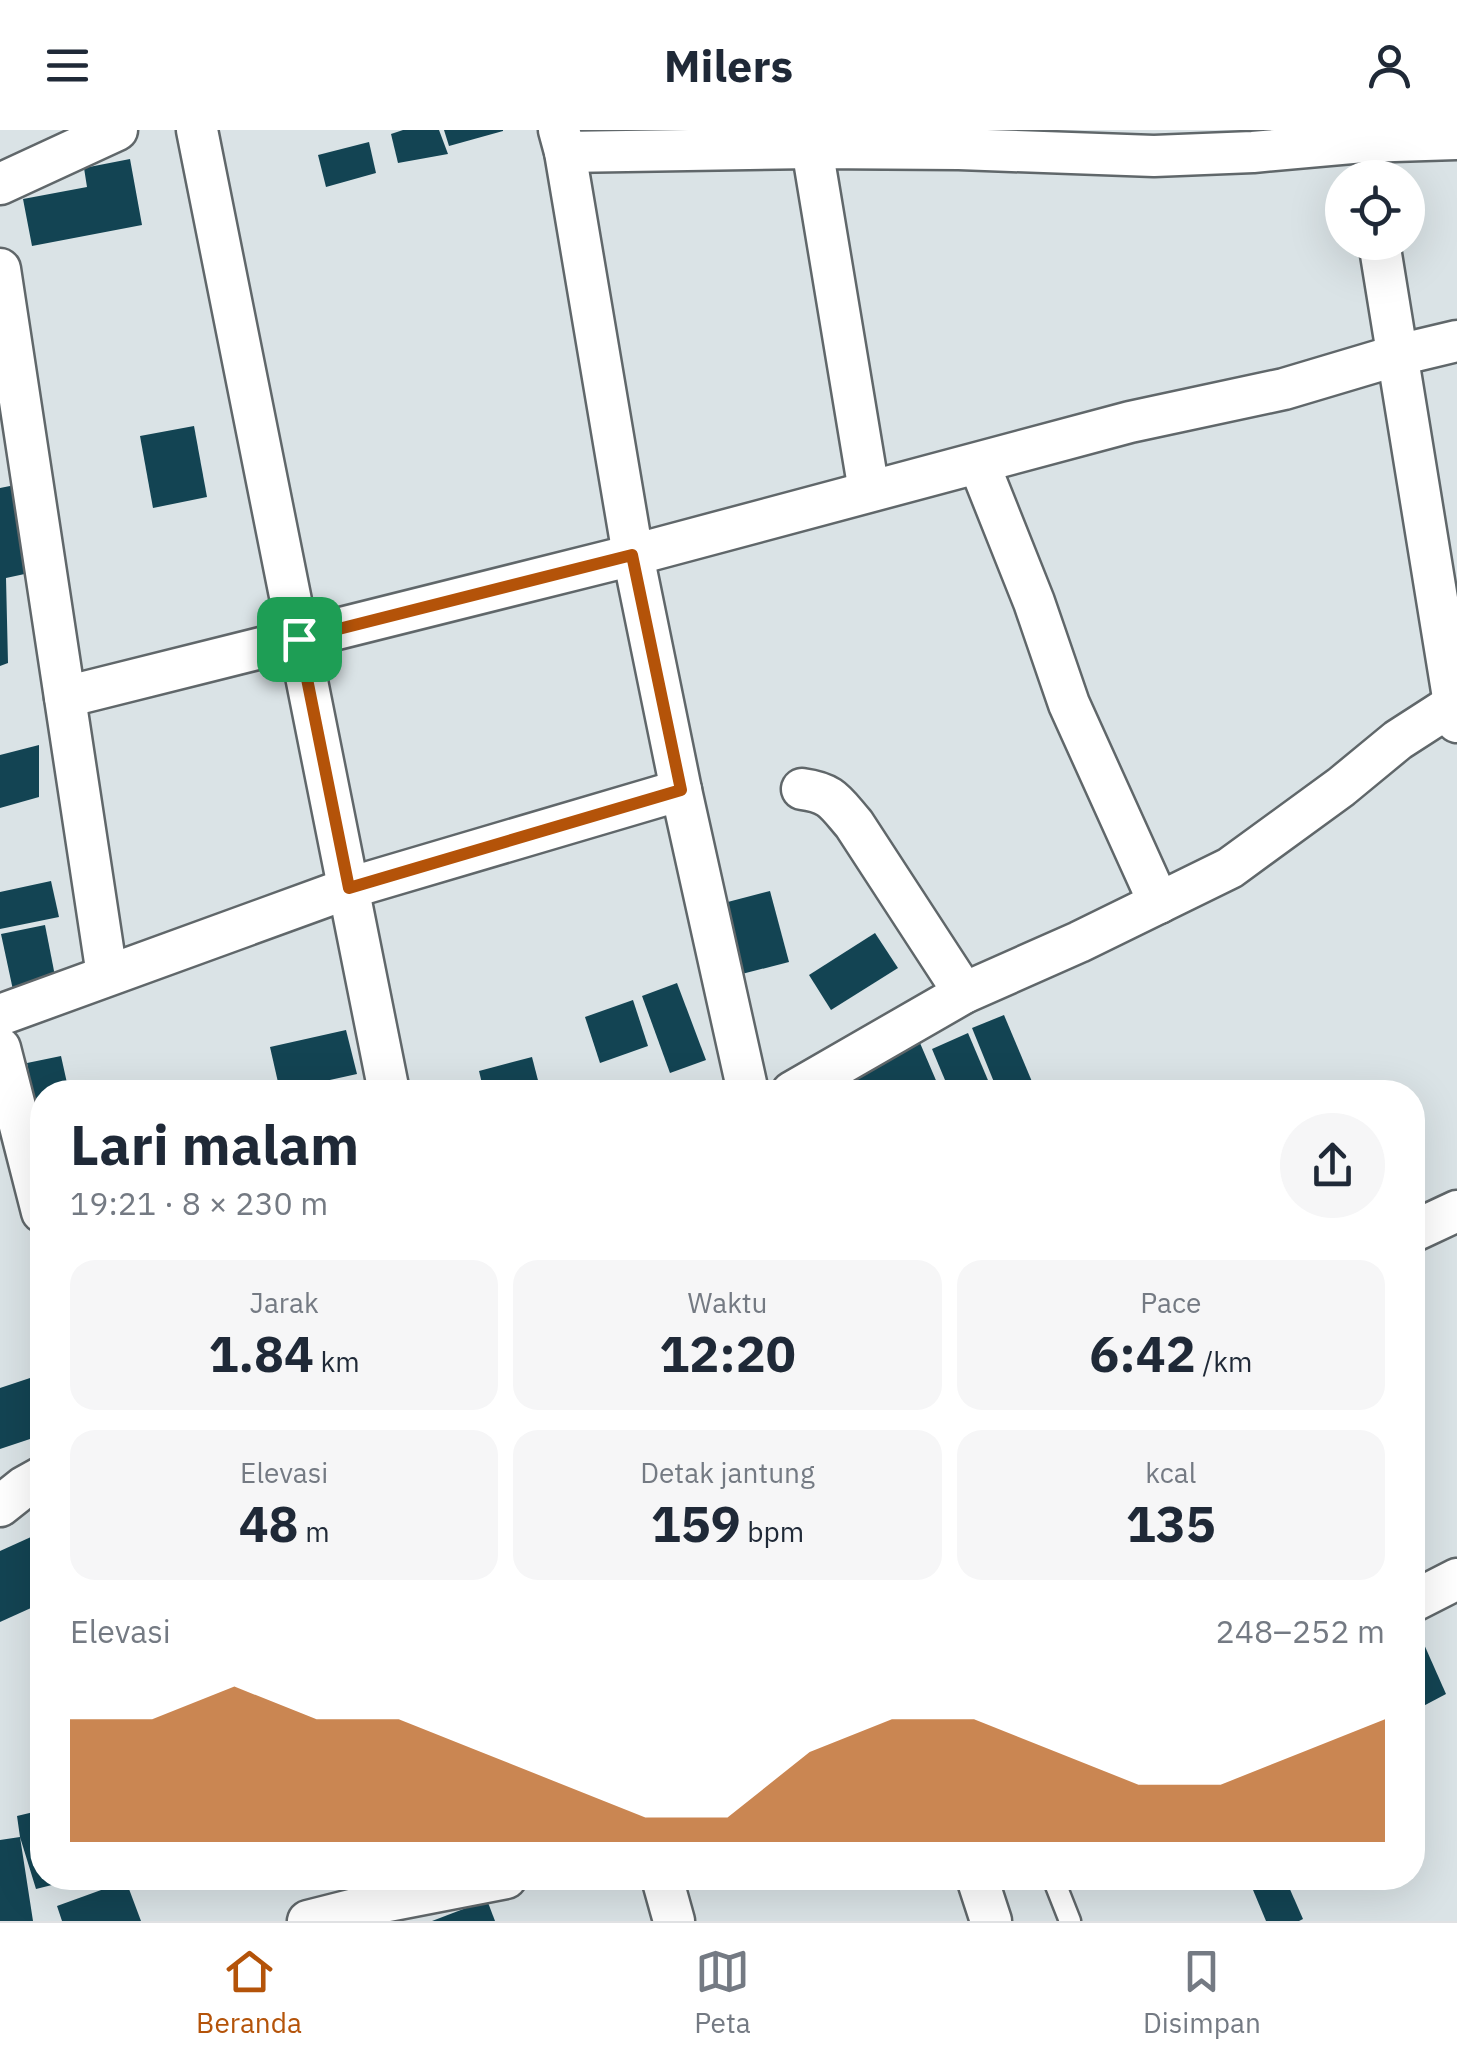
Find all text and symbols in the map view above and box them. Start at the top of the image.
text: Milers [664,36,793,94]
icon: menu [40,38,95,93]
icon: person [1362,38,1417,93]
map controls [1325,160,1425,260]
button: locate [1325,160,1425,260]
pin [257,597,342,682]
icon: arrive [272,612,327,667]
text: Lari malam [70,1109,359,1180]
button: share [1280,1113,1385,1218]
text: 19:21 · 8 × 230 m [70,1182,328,1224]
text: Jarak [250,1284,319,1321]
text: Waktu [688,1284,767,1321]
text: Pace [1140,1284,1201,1321]
text: 1.84 [209,1321,314,1386]
text: 12:20 [659,1321,796,1386]
text: 6:42 [1089,1321,1196,1386]
text: km [314,1343,360,1380]
text: /km [1196,1343,1252,1380]
text: Elevasi [240,1454,328,1491]
text: Detak jantung [640,1454,815,1491]
text: kcal [1145,1454,1196,1491]
text: 48 [239,1491,299,1556]
text: 159 [651,1491,741,1556]
text: 135 [1126,1491,1216,1556]
text: m [299,1513,330,1550]
text: bpm [741,1513,804,1550]
text: Elevasi [70,1610,171,1652]
text: 248–252 m [1215,1610,1385,1652]
tab: Beranda [196,1944,302,2041]
tab: Peta [694,1944,751,2041]
tab: Disimpan [1143,1944,1261,2041]

